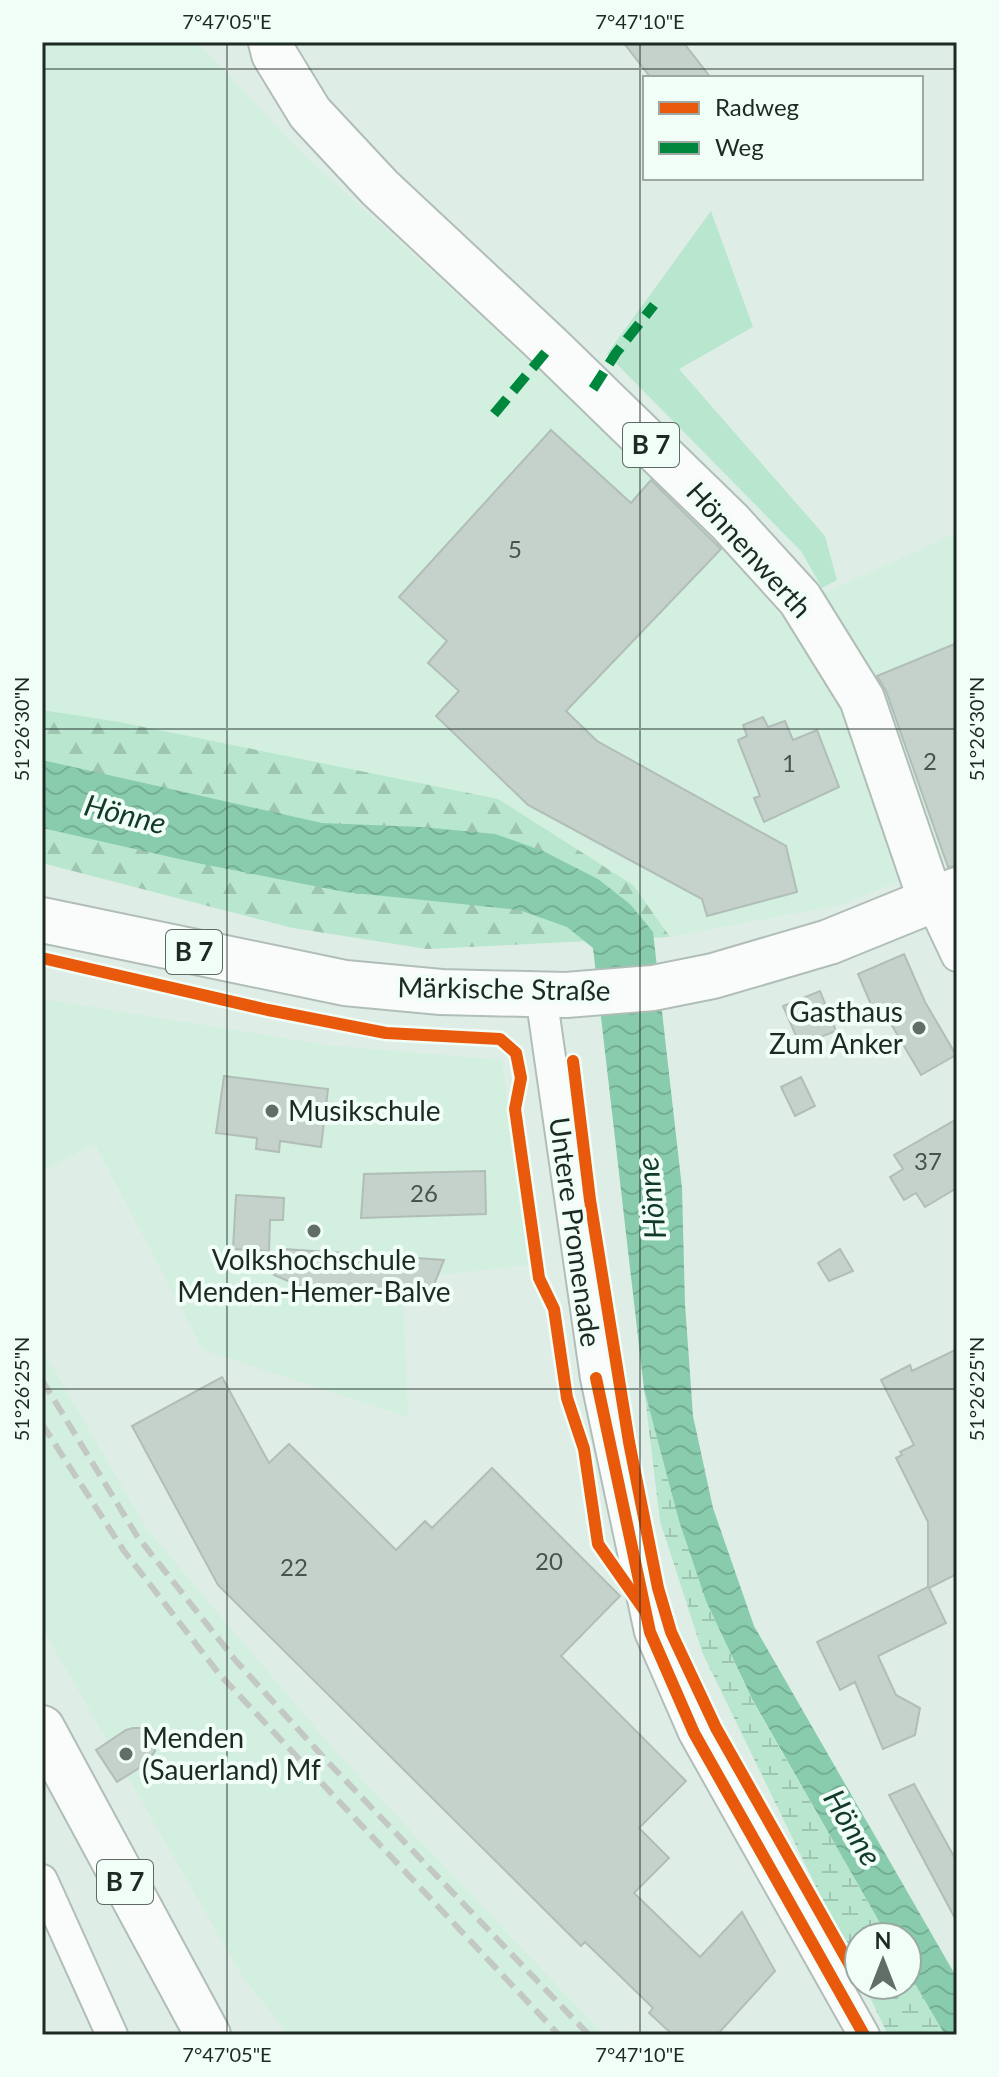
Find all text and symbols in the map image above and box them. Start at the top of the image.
text: 7°47'05"E [182,9,272,33]
text: 7°47'10"E [595,9,685,33]
legend [643,76,923,180]
text: Radweg [715,92,799,121]
text: Weg [715,132,764,161]
road number: B 7 [623,423,679,467]
street label: Hönnenwerth [680,474,820,624]
house number: 5 [508,534,522,563]
text: 51°26'30"N [9,677,33,781]
text: 51°26'30"N [964,677,988,781]
house number: 2 [923,746,937,775]
house number: 1 [782,748,796,777]
water label: Hönne [81,786,170,841]
road number: B 7 [166,930,222,974]
street label: Märkische Straße [397,969,611,1007]
place label: Gasthaus Zum Anker [769,994,903,1060]
marker: Gasthaus Zum Anker [910,1019,928,1037]
place label: Musikschule [288,1093,441,1127]
marker: Musikschule [263,1102,281,1120]
street label: Untere Promenade [543,1115,609,1349]
house number: 37 [914,1146,942,1175]
water label: Hönne [628,1155,672,1241]
house number: 26 [410,1178,438,1207]
marker: Volkshochschule Menden-Hemer-Balve [305,1222,323,1240]
place label: Volkshochschule Menden-Hemer-Balve [177,1242,451,1308]
text: 51°26'25"N [9,1337,33,1441]
text: 51°26'25"N [964,1337,988,1441]
house number: 20 [535,1546,563,1575]
house number: 22 [280,1552,308,1581]
place label: Menden (Sauerland) Mf [142,1720,321,1786]
marker: Menden (Sauerland) Mf [117,1745,135,1763]
water label: Hönne [817,1782,890,1872]
road number: B 7 [97,1860,153,1904]
north arrow [843,1921,923,2001]
text: N [875,1927,891,1954]
text: 7°47'05"E [182,2042,272,2066]
text: 7°47'10"E [595,2042,685,2066]

